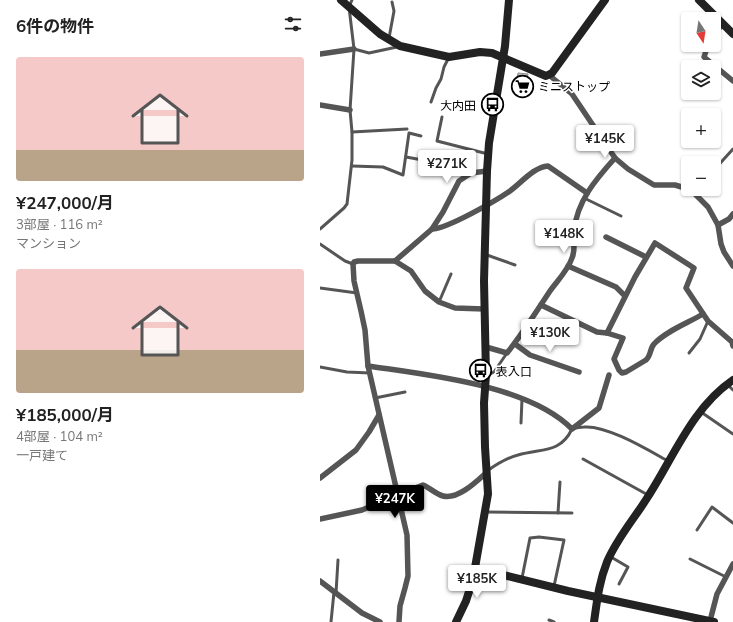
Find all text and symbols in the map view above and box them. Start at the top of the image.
north arrow [681,12,721,52]
map controls [681,12,721,196]
icon: filters [282,13,304,35]
text: 6件の物件 [16,15,94,36]
button: layers [681,60,721,100]
supermarket icon: ミニストップ [509,73,535,99]
place label: ミニストップ [538,79,610,94]
icon: home [124,83,196,155]
bus stop icon: 大内田 [479,92,505,118]
place label: 大内田 [440,98,476,113]
button: + [681,108,721,148]
pin: ¥145K [577,125,633,159]
text: ¥145K [585,130,625,146]
pin: ¥271K [419,150,475,184]
text: ¥271K [427,155,467,171]
button: − [681,156,721,196]
text: ¥247,000/月 [16,192,114,213]
text: 3部屋 · 116 m² [16,216,103,232]
pin: ¥148K [536,220,592,254]
text: ¥148K [544,225,584,241]
text: マンション [16,235,81,251]
icon: home [124,295,196,367]
pin: ¥130K [522,319,578,353]
text: ¥130K [530,324,570,340]
bus stop icon: 表入口 [468,358,494,384]
place label: 表入口 [495,364,532,379]
text: ¥185,000/月 [16,404,114,425]
text: 4部屋 · 104 m² [16,428,103,444]
text: 一戸建て [16,447,68,463]
pin: ¥247K [367,485,423,519]
text: ¥247K [375,490,415,506]
pin: ¥185K [449,565,505,599]
text: ¥185K [457,570,497,586]

